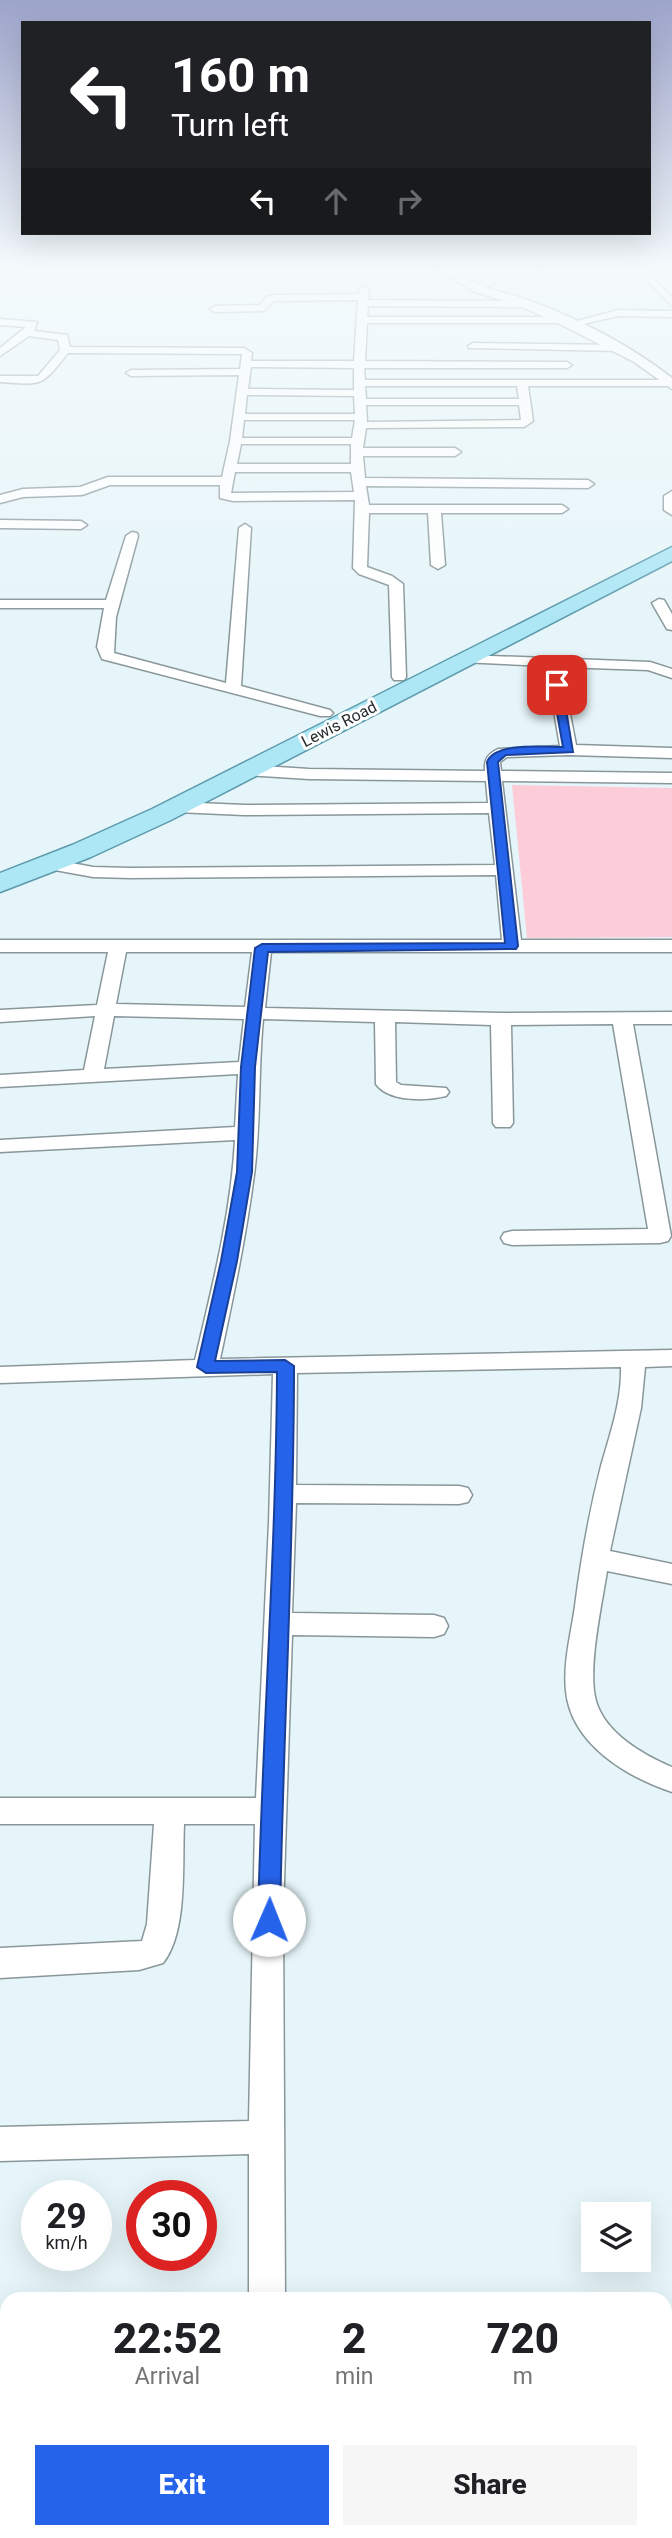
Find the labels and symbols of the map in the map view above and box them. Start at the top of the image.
pin [527,655,587,715]
street label: Lewis Road [298,697,380,751]
position arrow [232,1883,306,1957]
speed limit sign: 30 [126,2180,217,2271]

